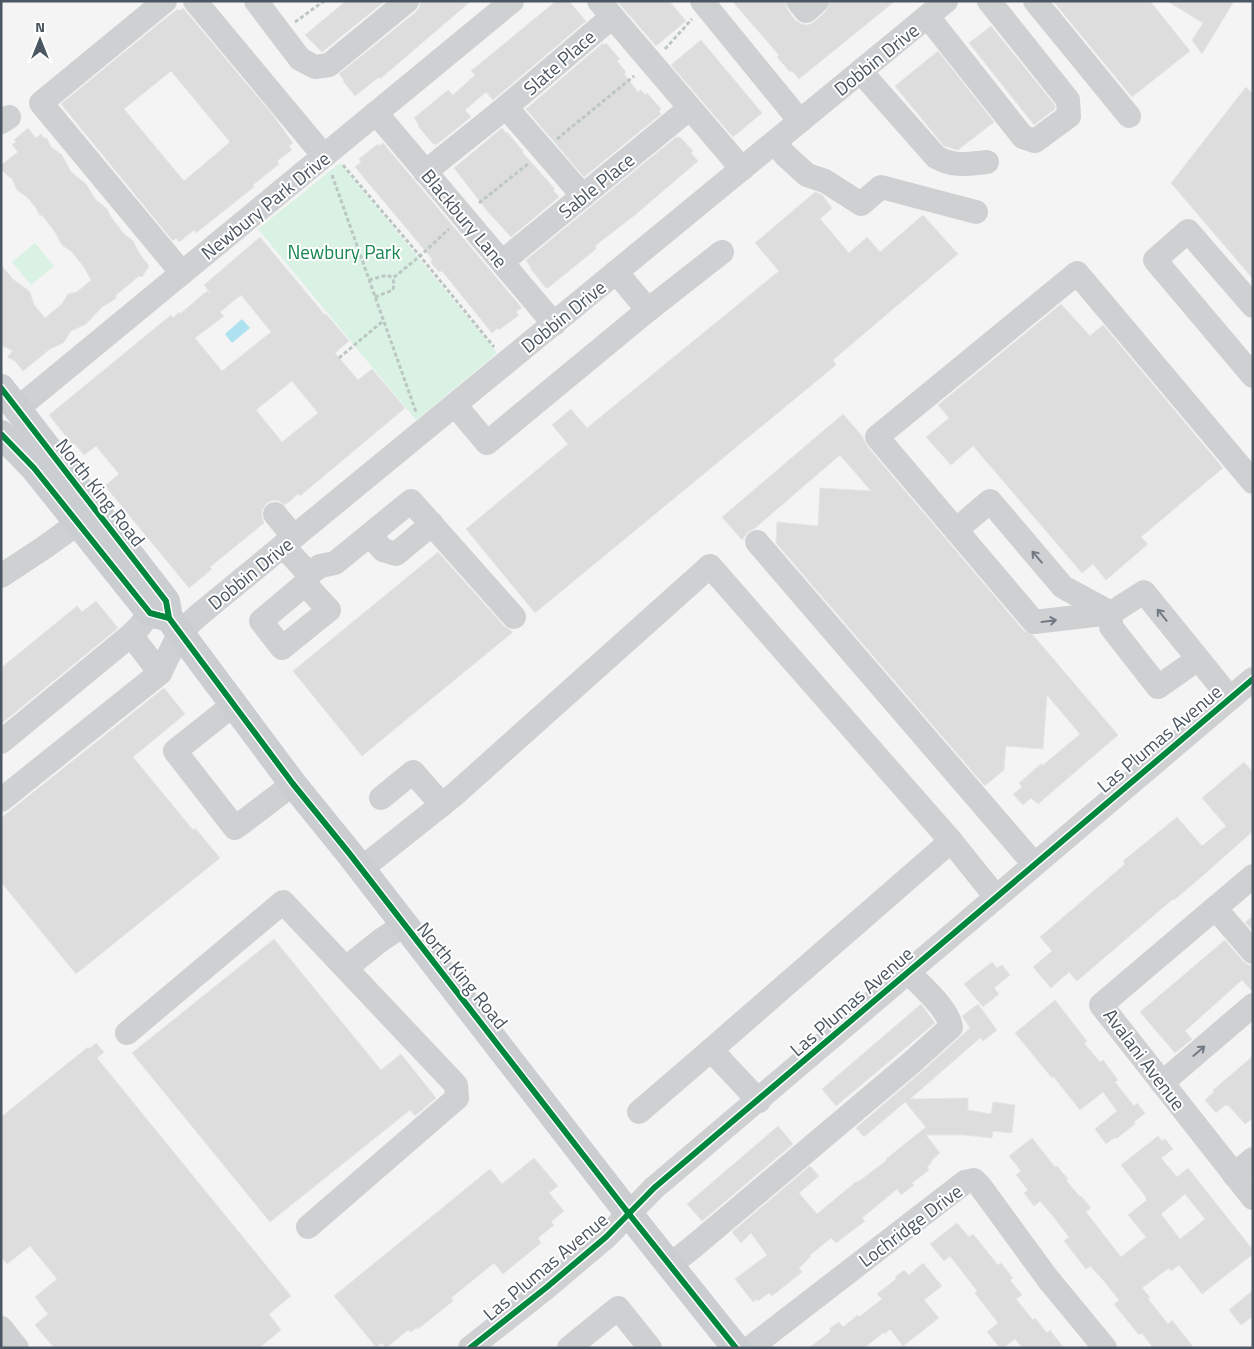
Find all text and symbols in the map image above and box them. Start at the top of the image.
north arrow [15,15,65,65]
text: N [35,16,45,37]
street label: Dobbin Drive [827,16,925,102]
street label: Slate Place [516,22,602,102]
street label: Newbury Park Drive [194,144,336,266]
street label: Sable Place [552,145,640,225]
street label: Blackbury Lane [415,162,515,274]
park label: Newbury Park [287,237,401,266]
street label: Dobbin Drive [514,273,612,359]
street label: North King Road [49,432,153,552]
street label: Dobbin Drive [201,530,299,616]
one-way arrow [1032,551,1043,564]
one-way arrow [1157,609,1168,622]
one-way arrow [1041,616,1057,626]
street label: Las Plumas Avenue [1090,677,1228,799]
street label: North King Road [411,915,515,1035]
street label: Las Plumas Avenue [783,939,919,1063]
street label: Avalani Avenue [1097,1002,1193,1116]
one-way arrow [1193,1046,1206,1057]
street label: Lochridge Drive [852,1176,968,1274]
street label: Las Plumas Avenue [476,1205,614,1327]

